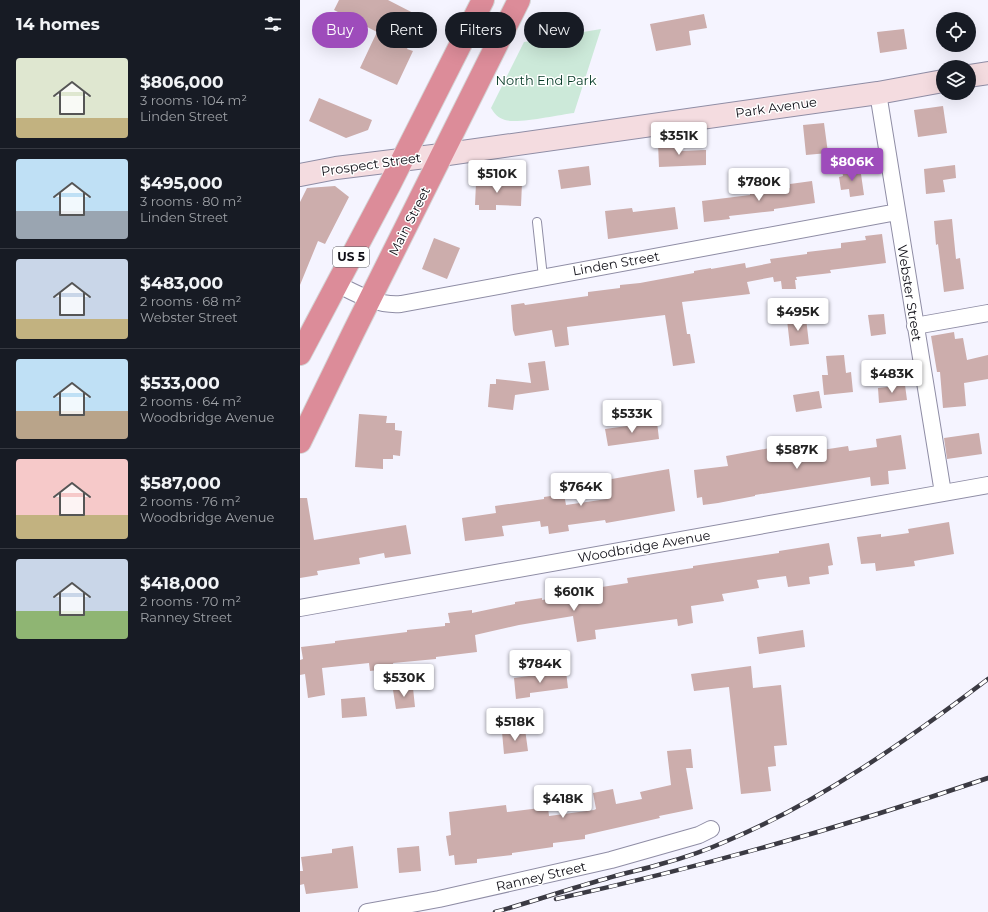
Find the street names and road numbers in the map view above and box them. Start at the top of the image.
street label: Park Avenue [734,93,818,121]
street label: Prospect Street [320,149,422,179]
street label: Main Street [385,184,433,258]
street label: Webster Street [894,244,926,342]
road number: US 5 [333,247,369,267]
street label: Linden Street [571,247,661,279]
street label: Woodbridge Avenue [576,526,712,566]
street label: Ranney Street [494,858,588,894]

